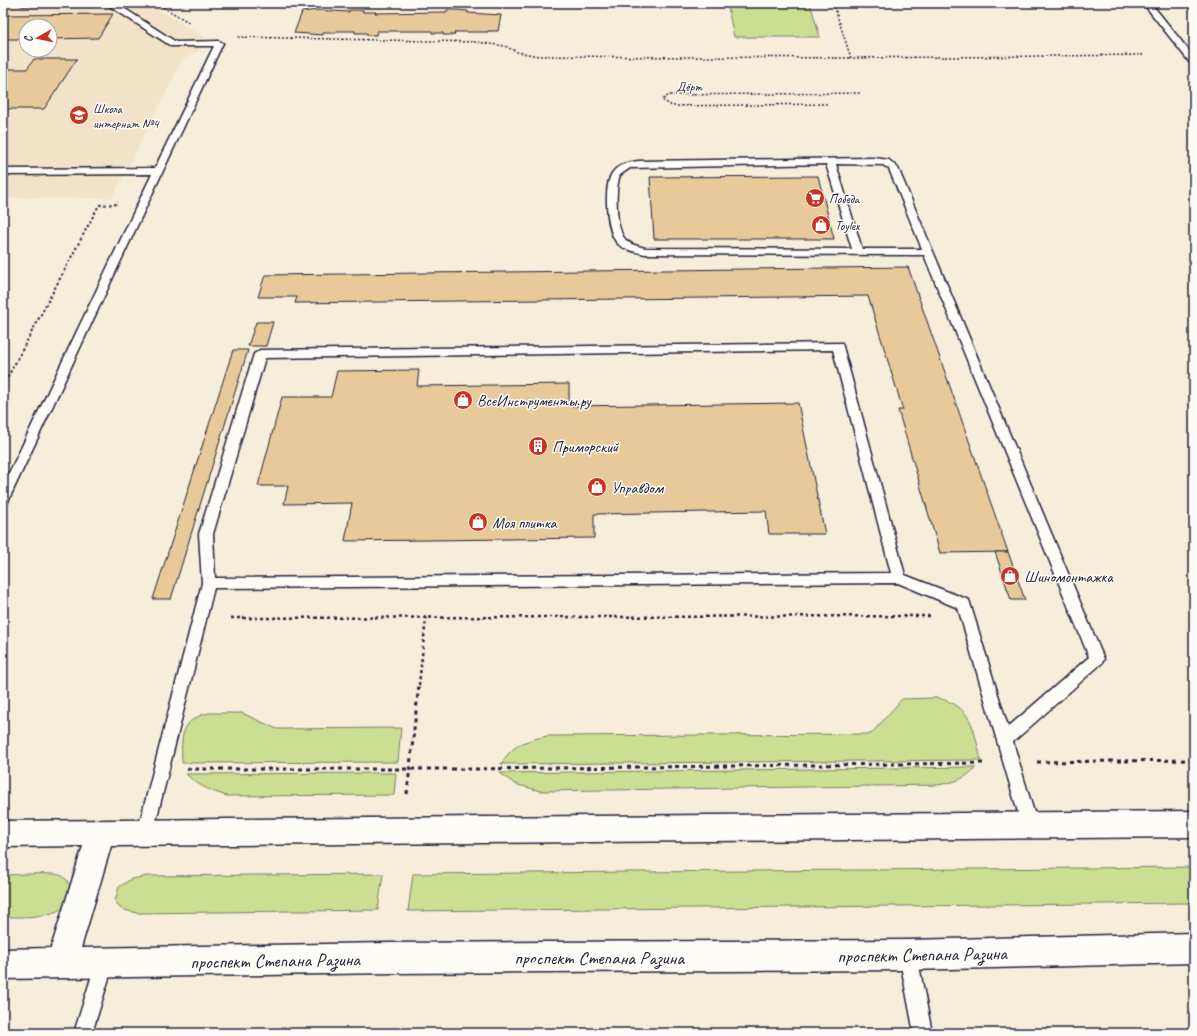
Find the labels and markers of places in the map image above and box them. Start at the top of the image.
place label: Школа интернат №4 [93,101,160,132]
school or university icon: Школа интернат №4 [68,104,90,126]
supermarket icon: Победа [804,187,826,209]
place label: Победа [829,191,861,207]
shop icon: Toylex [810,214,832,236]
place label: Toylex [835,218,861,234]
shop icon: ВсеИнструменты.ру [452,389,474,411]
place label: ВсеИнструменты.ру [477,391,592,411]
building icon: Приморский [527,435,549,457]
place label: Приморский [552,437,620,457]
shop icon: Управдом [586,476,608,498]
place label: Управдом [611,478,665,498]
shop icon: Моя плитка [467,511,489,533]
place label: Моя плитка [492,513,558,533]
shop icon: Шиномонтажка [999,565,1021,587]
place label: Шиномонтажка [1024,567,1114,587]

